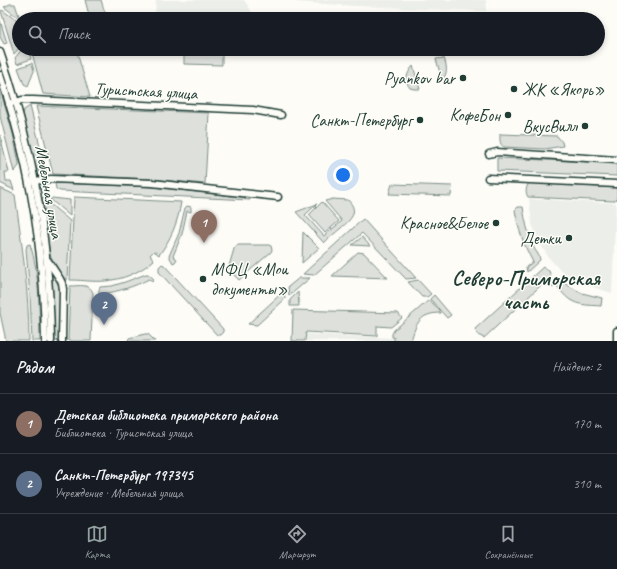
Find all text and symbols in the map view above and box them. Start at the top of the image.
search box [12,12,605,56]
icon: search [26,23,48,45]
text: Поиск [58,25,90,44]
place label: Pyankov bar [384,68,457,89]
marker: Pyankov bar [458,73,468,83]
street label: Туристская улица [94,78,199,104]
place label: ЖК «Якорь» [522,79,605,100]
marker: ЖК «Якорь» [509,84,519,94]
place label: КофеБон [450,105,501,126]
place label: Санкт-Петербург [310,110,414,131]
marker: КофеБон [503,110,513,120]
marker: Санкт-Петербург [415,115,425,125]
place label: ВкусВилл [523,116,578,137]
marker: ВкусВилл [580,121,590,131]
street label: Мебельная улица [30,144,68,242]
your location [333,165,353,185]
pin: 1 [191,210,217,243]
place label: Красное&Белое [400,213,489,234]
marker: Красное&Белое [491,218,501,228]
place label: Детки [521,228,562,249]
marker: Детки [564,233,574,243]
place label: МФЦ «Мои документы» [211,259,289,300]
district label: Северо-Приморская часть [452,265,601,315]
marker: МФЦ «Мои документы» [198,274,208,284]
pin: 2 [91,292,117,325]
text: Рядом [16,357,54,378]
text: Найдено: 2 [553,359,601,375]
text: Детская библиотека приморского района [54,406,278,425]
text: 1 [26,416,32,432]
text: 170 m [573,416,601,432]
text: Библиотека · Туристская улица [54,425,192,441]
text: Санкт-Петербург 197345 [54,466,193,485]
text: 2 [26,476,32,492]
text: 310 m [573,476,601,492]
text: Учреждение · Мебельная улица [54,485,183,501]
tab: Карта [85,523,110,561]
tab: Маршрут [279,523,315,561]
tab: Сохранённые [485,523,532,561]

